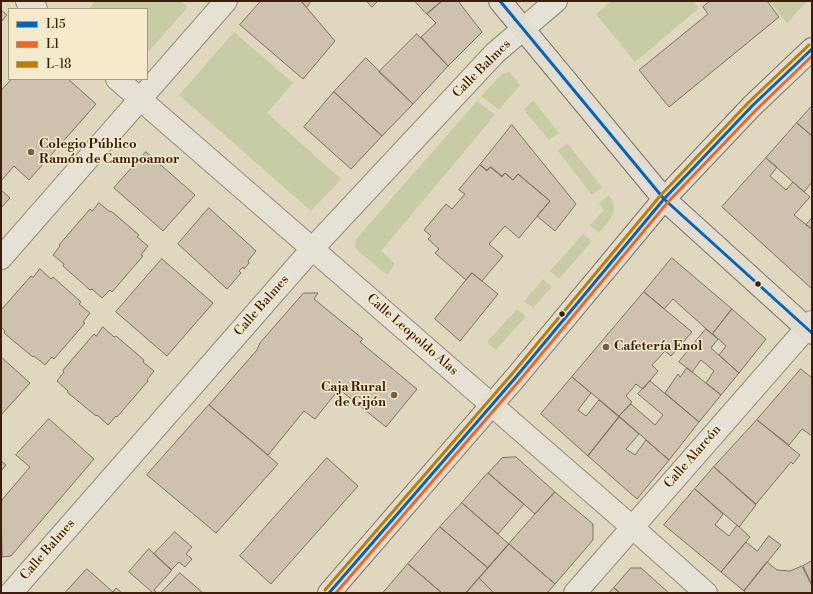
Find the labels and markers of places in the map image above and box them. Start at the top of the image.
place label: Colegio Público Ramón de Campoamor [39,137,180,168]
marker: Colegio Público Ramón de Campoamor [26,147,36,157]
unlabelled marker [753,279,763,289]
unlabelled marker [557,309,567,319]
place label: Cafetería Enol [614,339,702,355]
marker: Cafetería Enol [601,342,611,352]
place label: Caja Rural de Gijón [321,380,386,411]
marker: Caja Rural de Gijón [389,390,399,400]

